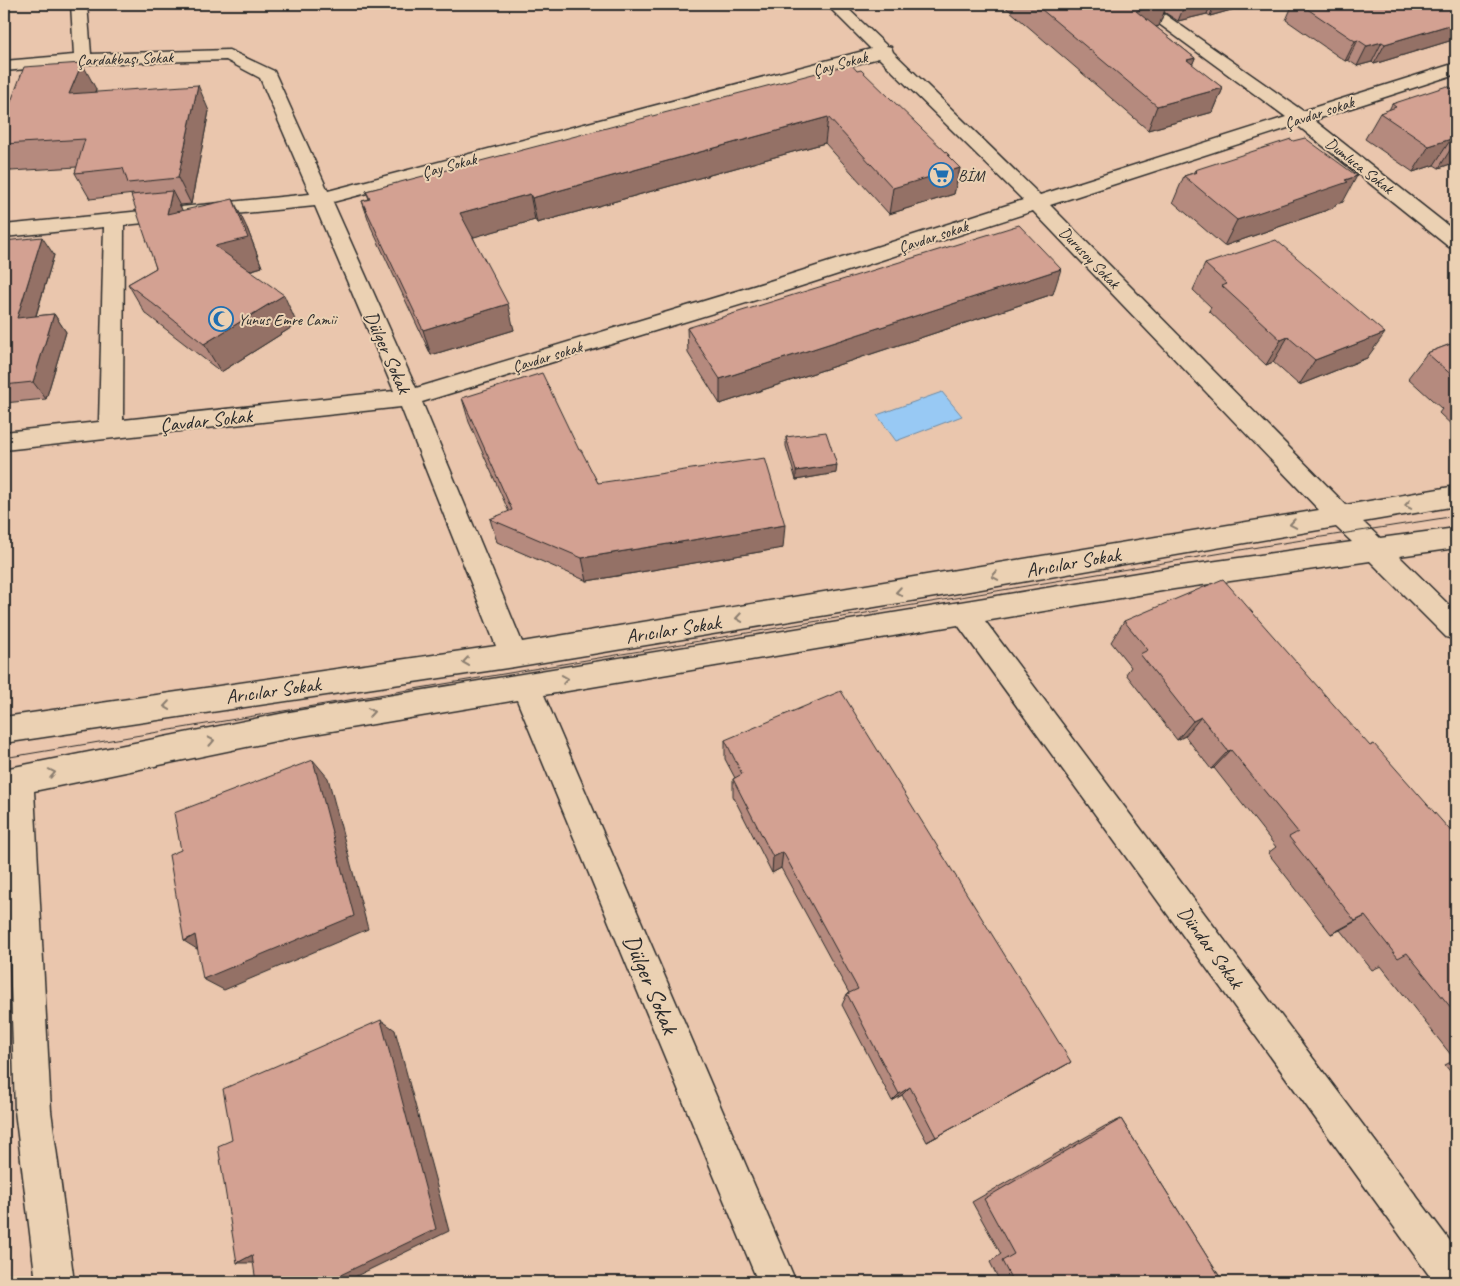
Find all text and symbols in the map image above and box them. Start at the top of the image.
street label: Çardakbaşı Sokak [77,47,175,71]
street label: Çay Sokak [811,47,871,81]
street label: Çavdar sokak [1282,92,1358,134]
street label: Dumluca Sokak [1322,133,1398,199]
street label: Çay Sokak [420,149,480,183]
supermarket icon: BİM [928,162,954,188]
place label: BİM [958,166,986,186]
street label: Çavdar sokak [896,216,972,258]
street label: Durusoy Sokak [1055,222,1125,294]
mosque icon: Yunus Emre Camii [208,306,234,332]
street label: Dülger Sokak [358,307,417,399]
place label: Yunus Emre Camii [238,310,338,330]
street label: Çavdar sokak [510,337,586,377]
street label: Çavdar Sokak [159,403,255,438]
one-way arrow [1404,499,1413,509]
one-way arrow [1289,519,1297,529]
street label: Arıcılar Sokak [1024,542,1124,583]
one-way arrow [990,570,999,580]
one-way arrow [895,586,903,597]
street label: Arıcılar Sokak [624,609,724,649]
one-way arrow [734,613,743,623]
one-way arrow [462,656,470,667]
street label: Arıcılar Sokak [224,671,324,710]
one-way arrow [562,674,570,685]
one-way arrow [162,700,170,711]
one-way arrow [366,707,375,717]
one-way arrow [206,736,215,747]
one-way arrow [47,768,56,779]
street label: Dündar Sokak [1172,901,1250,995]
street label: Dülger Sokak [617,930,686,1040]

